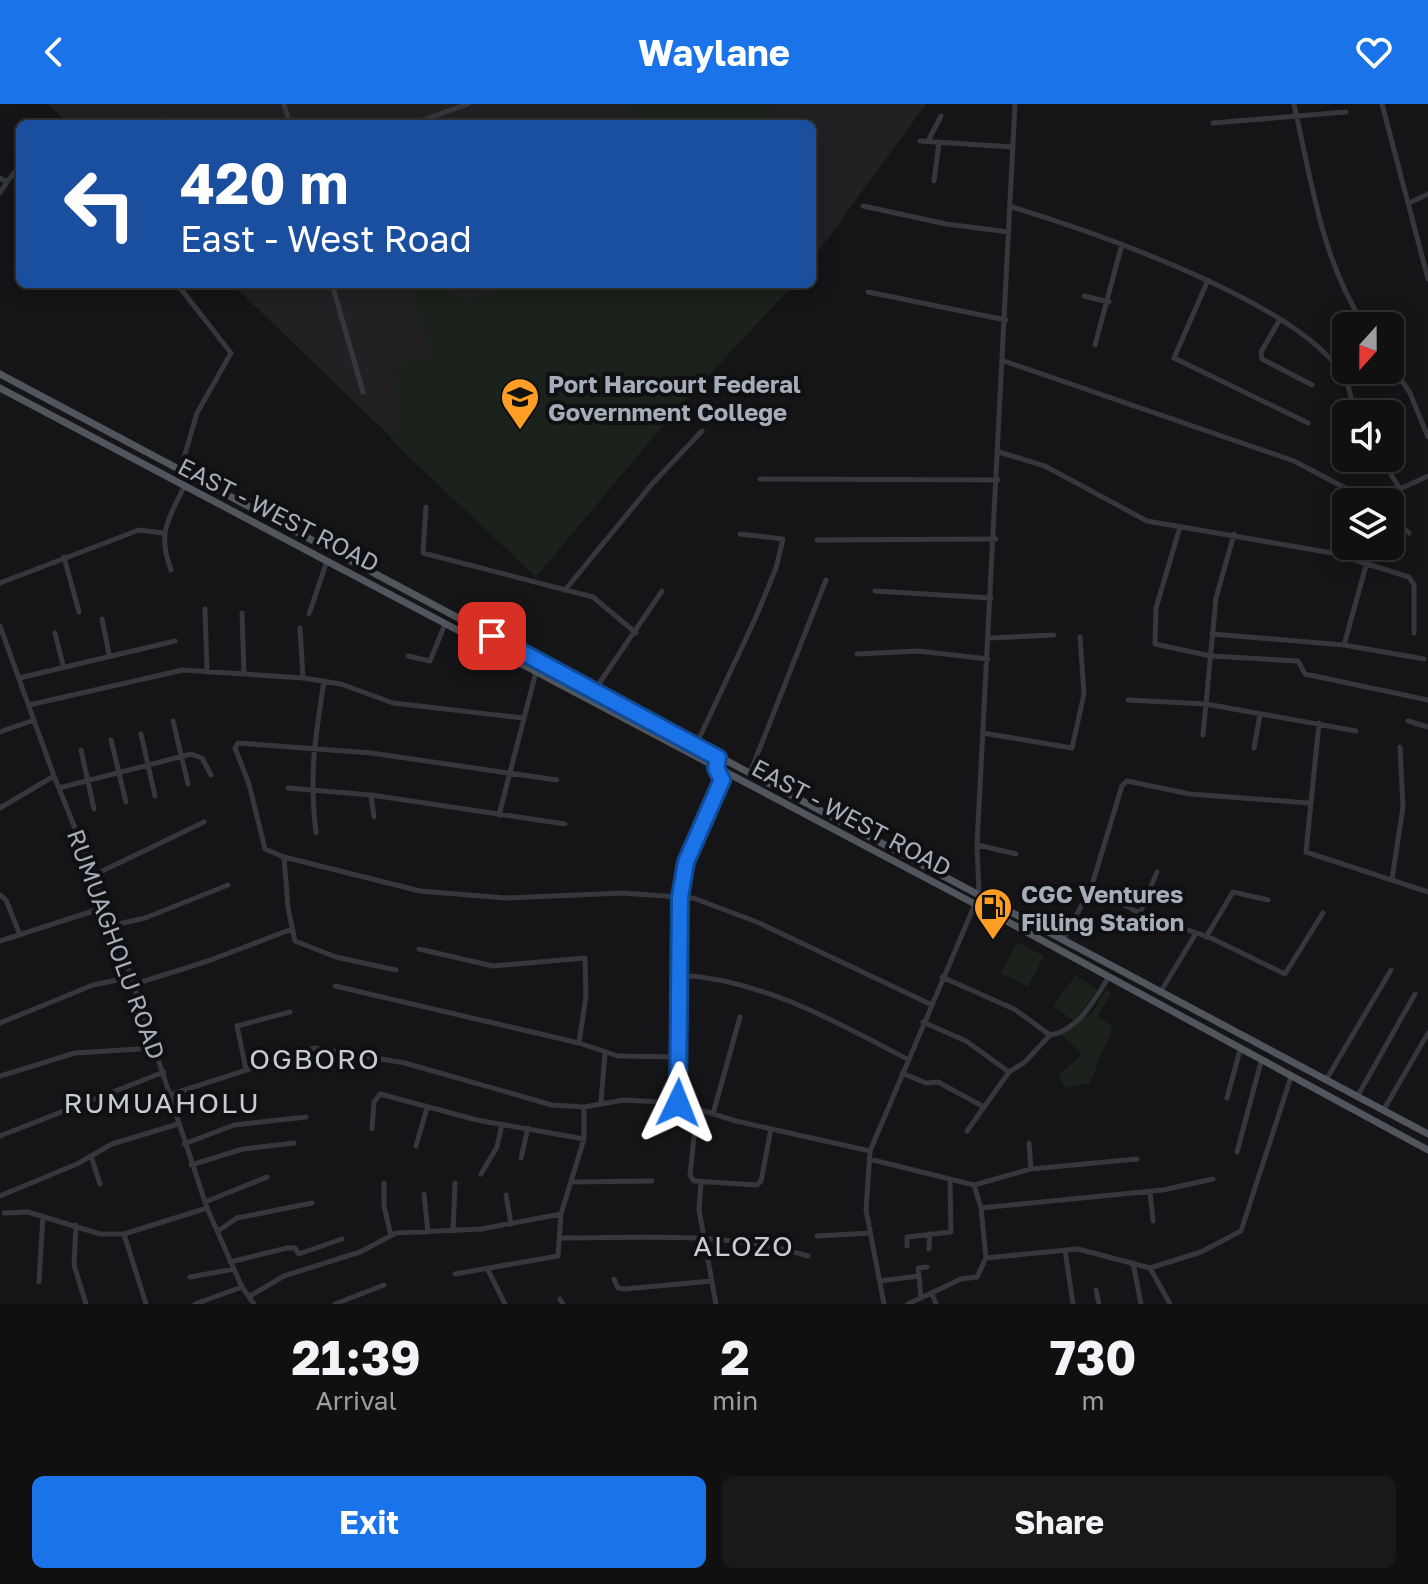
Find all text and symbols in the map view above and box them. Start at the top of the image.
icon: back [32,30,76,74]
icon: heart [1352,30,1396,74]
text: Waylane [638,31,790,74]
text: 420 m [180,149,349,216]
icon: left [48,152,152,256]
text: East - West Road [180,217,472,260]
north arrow [1332,312,1404,384]
map controls [1332,312,1404,560]
place label: Port Harcourt Federal Government College [548,369,801,426]
school or university icon: Port Harcourt Federal Government College [499,376,541,431]
button: sound [1332,400,1404,472]
street label: EAST - WEST ROAD [174,451,384,577]
button: layers [1332,488,1404,560]
pin [458,602,526,670]
icon: arrive [470,614,514,658]
street label: EAST - WEST ROAD [747,752,957,882]
street label: RUMUAGHOLU ROAD [62,825,172,1063]
place label: CGC Ventures Filling Station [1021,879,1184,936]
fuel station icon: CGC Ventures Filling Station [972,886,1014,941]
district label: OGBORO [249,1042,381,1075]
position arrow [636,1061,720,1145]
district label: RUMUAHOLU [63,1086,261,1119]
district label: ALOZO [693,1229,795,1262]
text: 21:39 [292,1328,421,1386]
text: 2 [721,1328,750,1386]
text: 730 [1050,1328,1136,1386]
text: Arrival [315,1385,397,1416]
text: min [712,1385,758,1416]
text: m [1082,1385,1105,1416]
button: Exit [32,1476,706,1568]
button: Share [722,1476,1396,1568]

